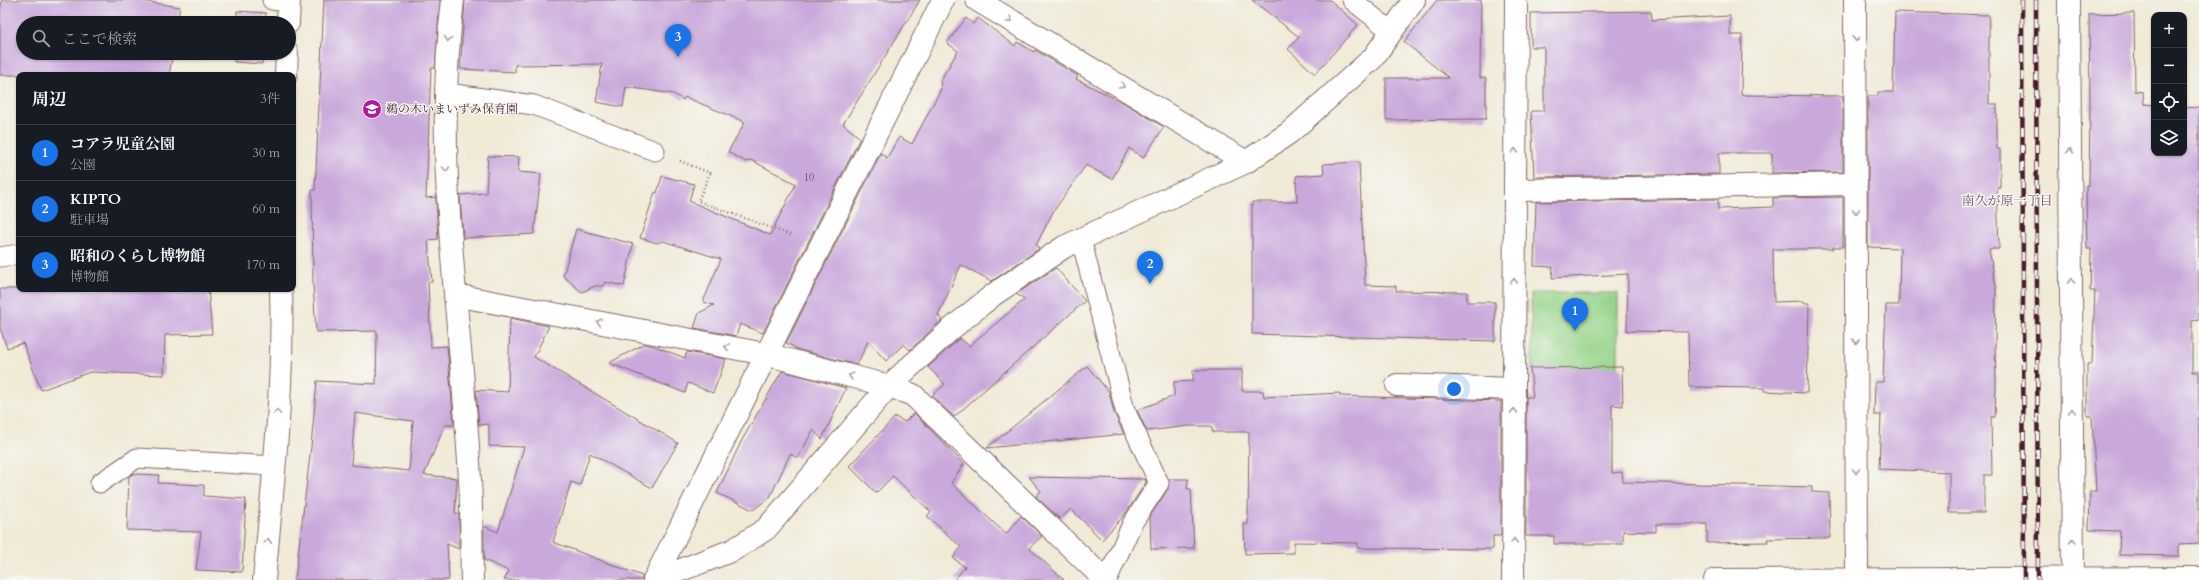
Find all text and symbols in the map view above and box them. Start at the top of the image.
map controls [2151,12,2187,156]
button: + [2151,12,2187,48]
one-way arrow [1006,15,1013,23]
search box [16,16,296,60]
pin: 3 [665,24,691,57]
icon: search [30,27,52,49]
text: ここで検索 [62,29,137,49]
one-way arrow [444,36,453,42]
one-way arrow [1851,36,1860,42]
button: − [2151,48,2187,84]
one-way arrow [1118,82,1125,89]
button: locate [2151,84,2187,120]
text: 周辺 [32,88,66,111]
text: 3件 [260,90,280,108]
school or university icon: 鵜の木いまいずみ保育園 [361,98,383,120]
place label: 鵜の木いまいずみ保育園 [386,101,518,117]
button: layers [2151,120,2187,156]
text: コアラ児童公園 [70,134,175,154]
text: 1 [42,144,48,162]
text: 30 m [252,144,280,162]
one-way arrow [1511,148,1519,154]
one-way arrow [2066,148,2074,154]
text: 公園 [70,156,96,174]
one-way arrow [442,166,450,172]
house number: 10 [804,171,814,185]
text: KIPTO [70,189,121,209]
district label: 南久が原一丁目 [1961,192,2053,210]
text: 2 [42,200,48,218]
text: 60 m [252,200,280,218]
one-way arrow [1852,208,1860,214]
text: 駐車場 [70,211,109,229]
text: 昭和のくらし博物館 [70,246,205,266]
pin: 2 [1137,251,1163,284]
text: 3 [42,256,48,274]
text: 170 m [246,256,280,274]
text: 博物館 [70,268,109,286]
one-way arrow [1510,278,1519,284]
one-way arrow [2067,278,2075,284]
pin: 1 [1562,298,1588,331]
one-way arrow [596,319,603,327]
one-way arrow [1852,338,1860,344]
one-way arrow [724,344,730,352]
one-way arrow [848,373,854,381]
your location [1444,379,1464,399]
one-way arrow [1510,408,1518,414]
one-way arrow [2068,408,2076,414]
one-way arrow [273,409,282,415]
one-way arrow [1852,468,1860,474]
one-way arrow [263,538,272,544]
one-way arrow [1510,538,1518,544]
one-way arrow [2069,538,2077,544]

